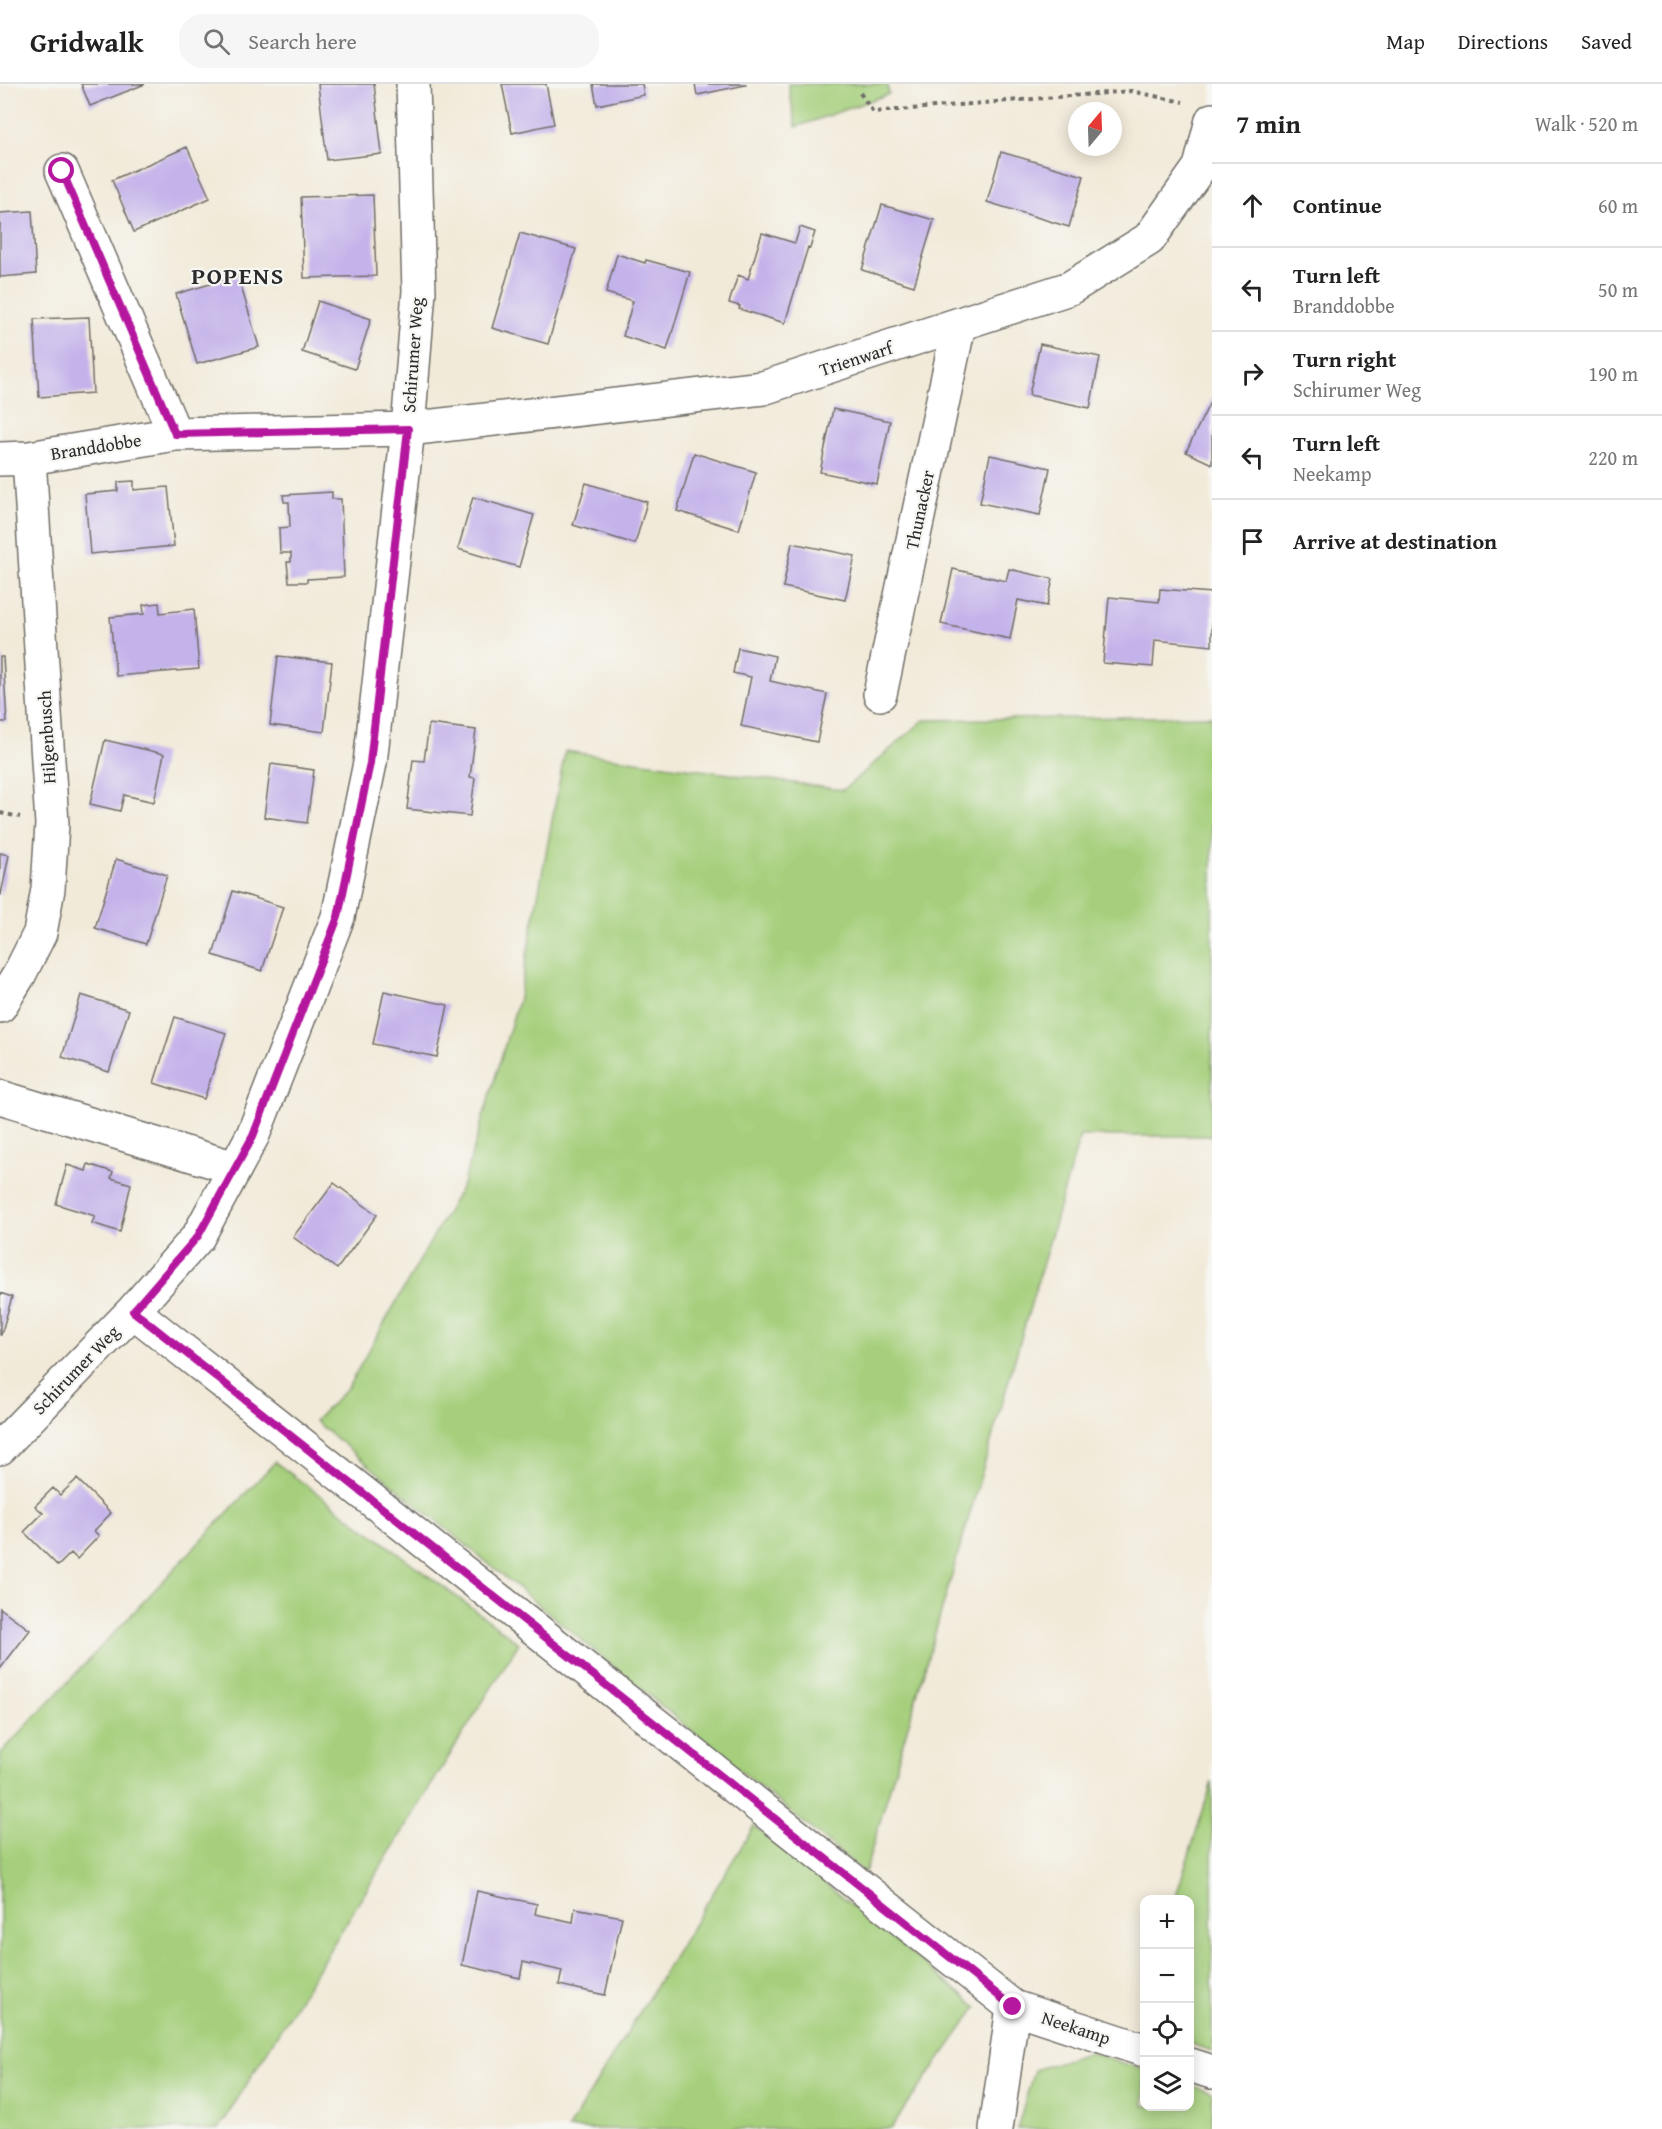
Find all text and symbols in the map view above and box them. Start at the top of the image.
search box [179,14,599,68]
text: Gridwalk [30,21,143,62]
icon: search [200,25,233,58]
text: Search here [248,25,357,57]
text: Map [1386,26,1425,57]
text: Directions [1458,26,1548,57]
text: Saved [1581,26,1632,57]
north arrow [1068,102,1122,156]
text: 7 min [1236,104,1301,143]
text: Walk · 520 m [1535,109,1638,138]
route start [48,157,74,183]
icon: ahead [1236,189,1269,222]
text: Continue [1293,189,1382,221]
text: 60 m [1598,191,1638,220]
district label: POPENS [191,258,285,293]
text: Turn left [1293,259,1380,291]
icon: left [1236,273,1269,306]
text: 50 m [1598,275,1638,304]
text: Branddobbe [1293,291,1395,320]
street label: Schirumer Weg [395,296,430,413]
street label: Trienwarf [816,333,898,383]
text: Turn right [1293,343,1396,375]
icon: right [1236,357,1269,390]
text: 190 m [1588,359,1638,388]
text: Schirumer Weg [1293,375,1421,404]
street label: Branddobbe [49,426,143,467]
text: Turn left [1293,427,1380,459]
icon: left [1236,441,1269,474]
text: 220 m [1588,443,1638,472]
text: Neekamp [1293,459,1372,488]
street label: Thunacker [898,467,941,552]
icon: arrive [1236,525,1269,558]
text: Arrive at destination [1293,525,1497,557]
street label: Hilgenbusch [31,690,62,784]
street label: Schirumer Weg [26,1319,125,1421]
map controls [1140,1895,1194,2111]
button: + [1140,1895,1194,1949]
button: − [1140,1949,1194,2003]
route end [999,1993,1025,2019]
button: locate [1140,2003,1194,2057]
street label: Neekamp [1038,2004,1114,2051]
button: layers [1140,2057,1194,2111]

